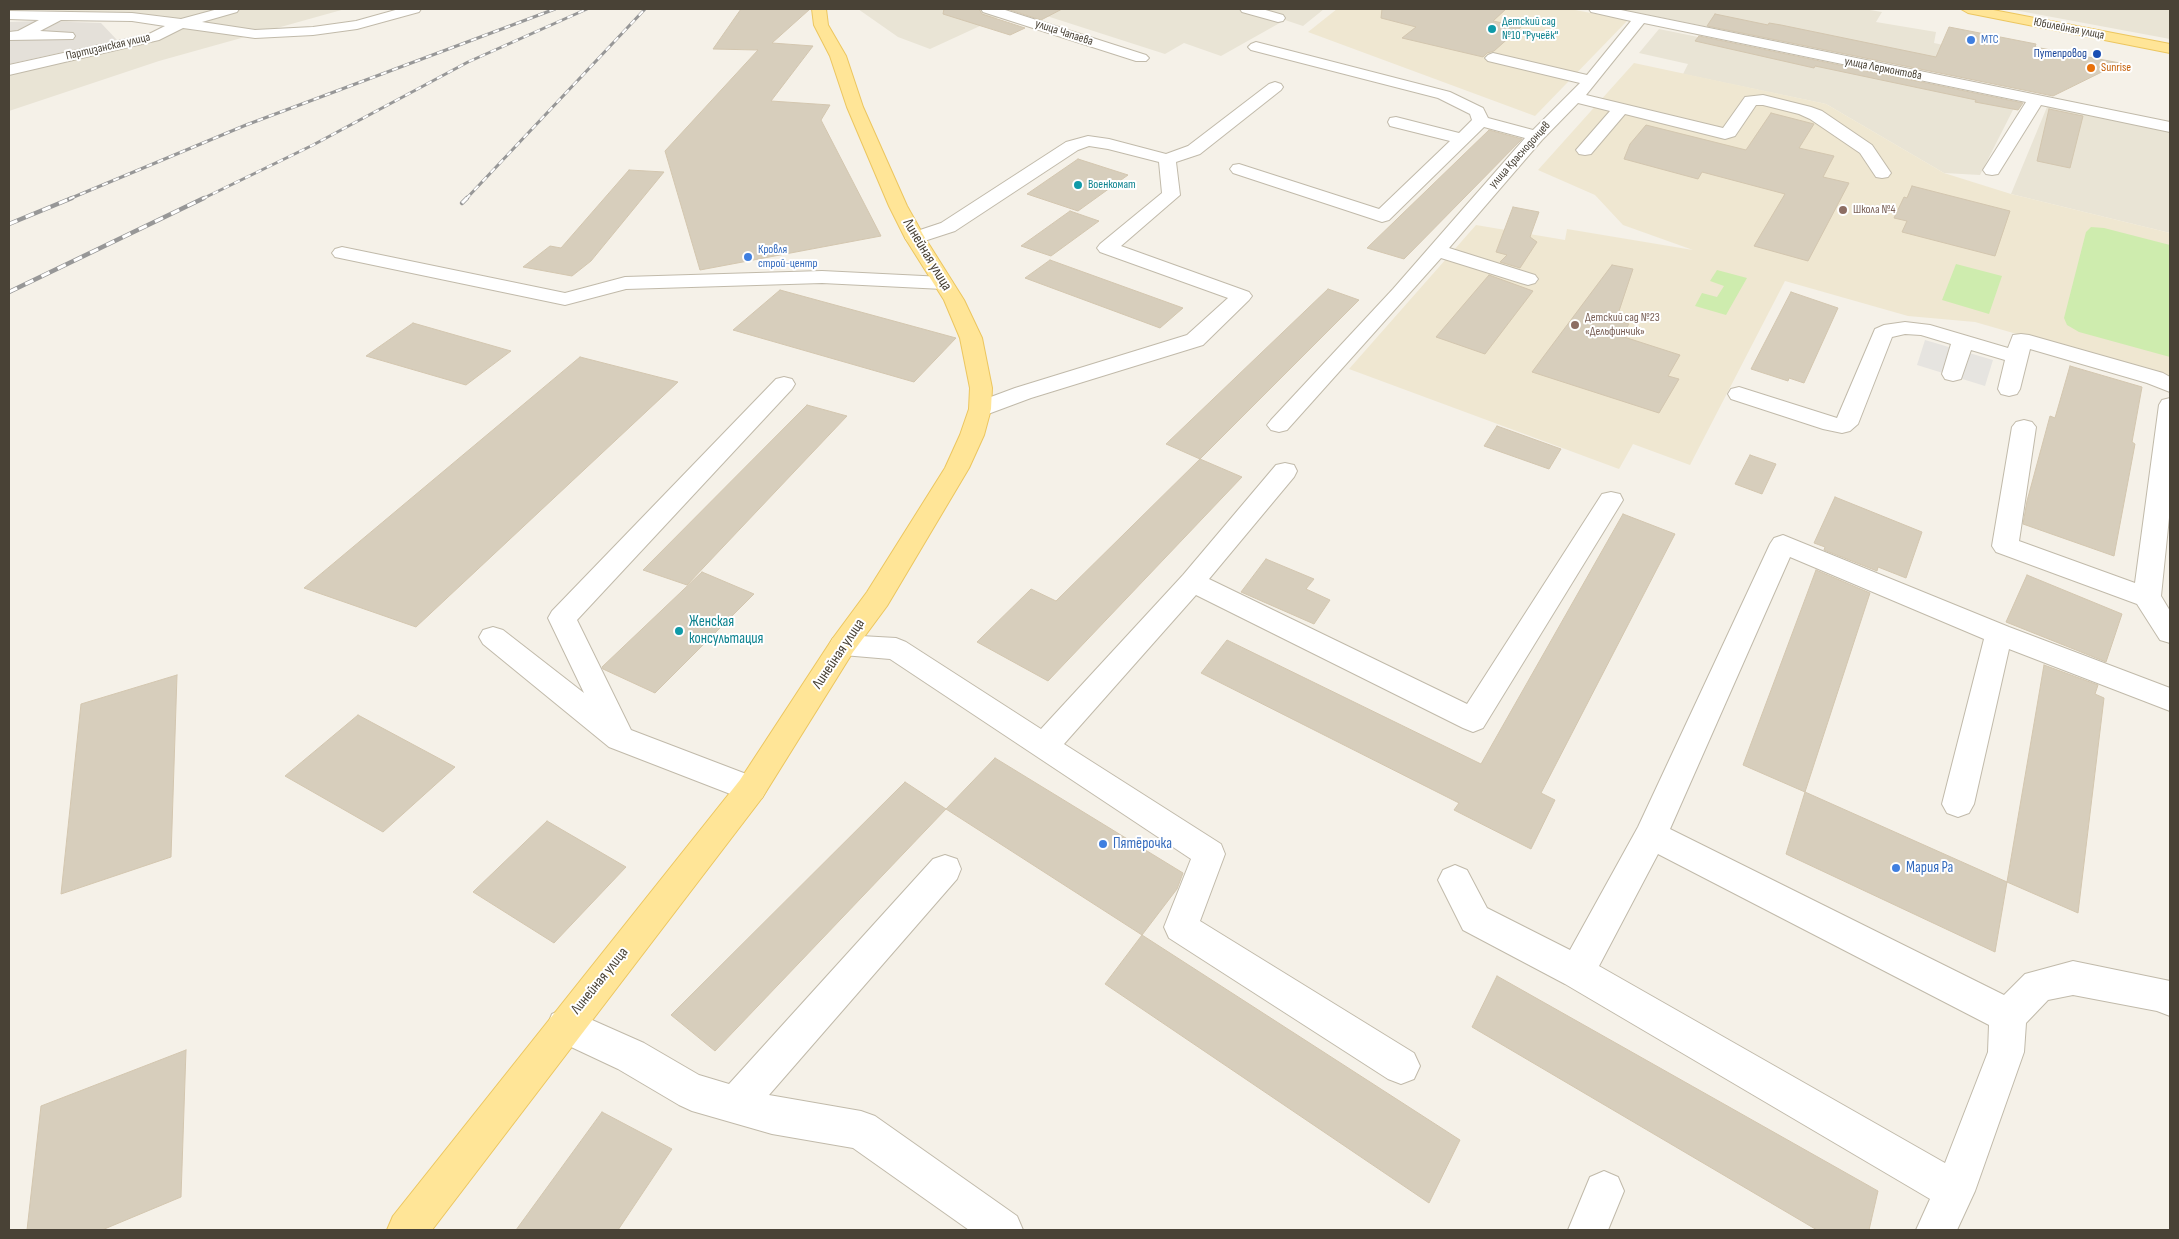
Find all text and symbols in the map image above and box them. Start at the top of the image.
place label: Детский сад №10 "Ручеёк" [1502,15,1558,43]
street label: Юбилейная улица [2032,15,2106,43]
street label: улица Чапаева [1033,17,1095,49]
marker: Детский сад №10 "Ручеёк" [1486,23,1498,35]
street label: Партизанская улица [64,30,152,64]
place label: МТС [1981,33,1999,47]
marker: МТС [1965,34,1977,46]
place label: Путепровод [2034,47,2087,61]
marker: Путепровод [2091,48,2103,60]
street label: улица Лермонтова [1843,54,1923,84]
place label: Sunrise [2101,61,2131,75]
marker: Sunrise [2085,62,2097,74]
street label: улица Краснодонцев [1486,119,1554,191]
place label: Военкомат [1088,178,1136,192]
marker: Военкомат [1072,179,1084,191]
place label: Школа №4 [1853,203,1896,217]
marker: Школа №4 [1837,204,1849,216]
street label: Линейная улица [898,216,956,294]
place label: Кровля строй-центр [758,243,817,271]
marker: Кровля строй-центр [742,251,754,263]
place label: Детский сад №23 «Дельфинчик» [1585,311,1660,339]
marker: Детский сад №23 «Дельфинчик» [1569,319,1581,331]
place label: Женская консультация [689,613,763,648]
street label: Линейная улица [809,615,869,693]
marker: Женская консультация [673,625,685,637]
place label: Пятёрочка [1113,835,1172,853]
marker: Пятёрочка [1097,838,1109,850]
place label: Мария Ра [1906,859,1953,877]
marker: Мария Ра [1890,862,1902,874]
street label: Линейная улица [568,944,632,1018]

